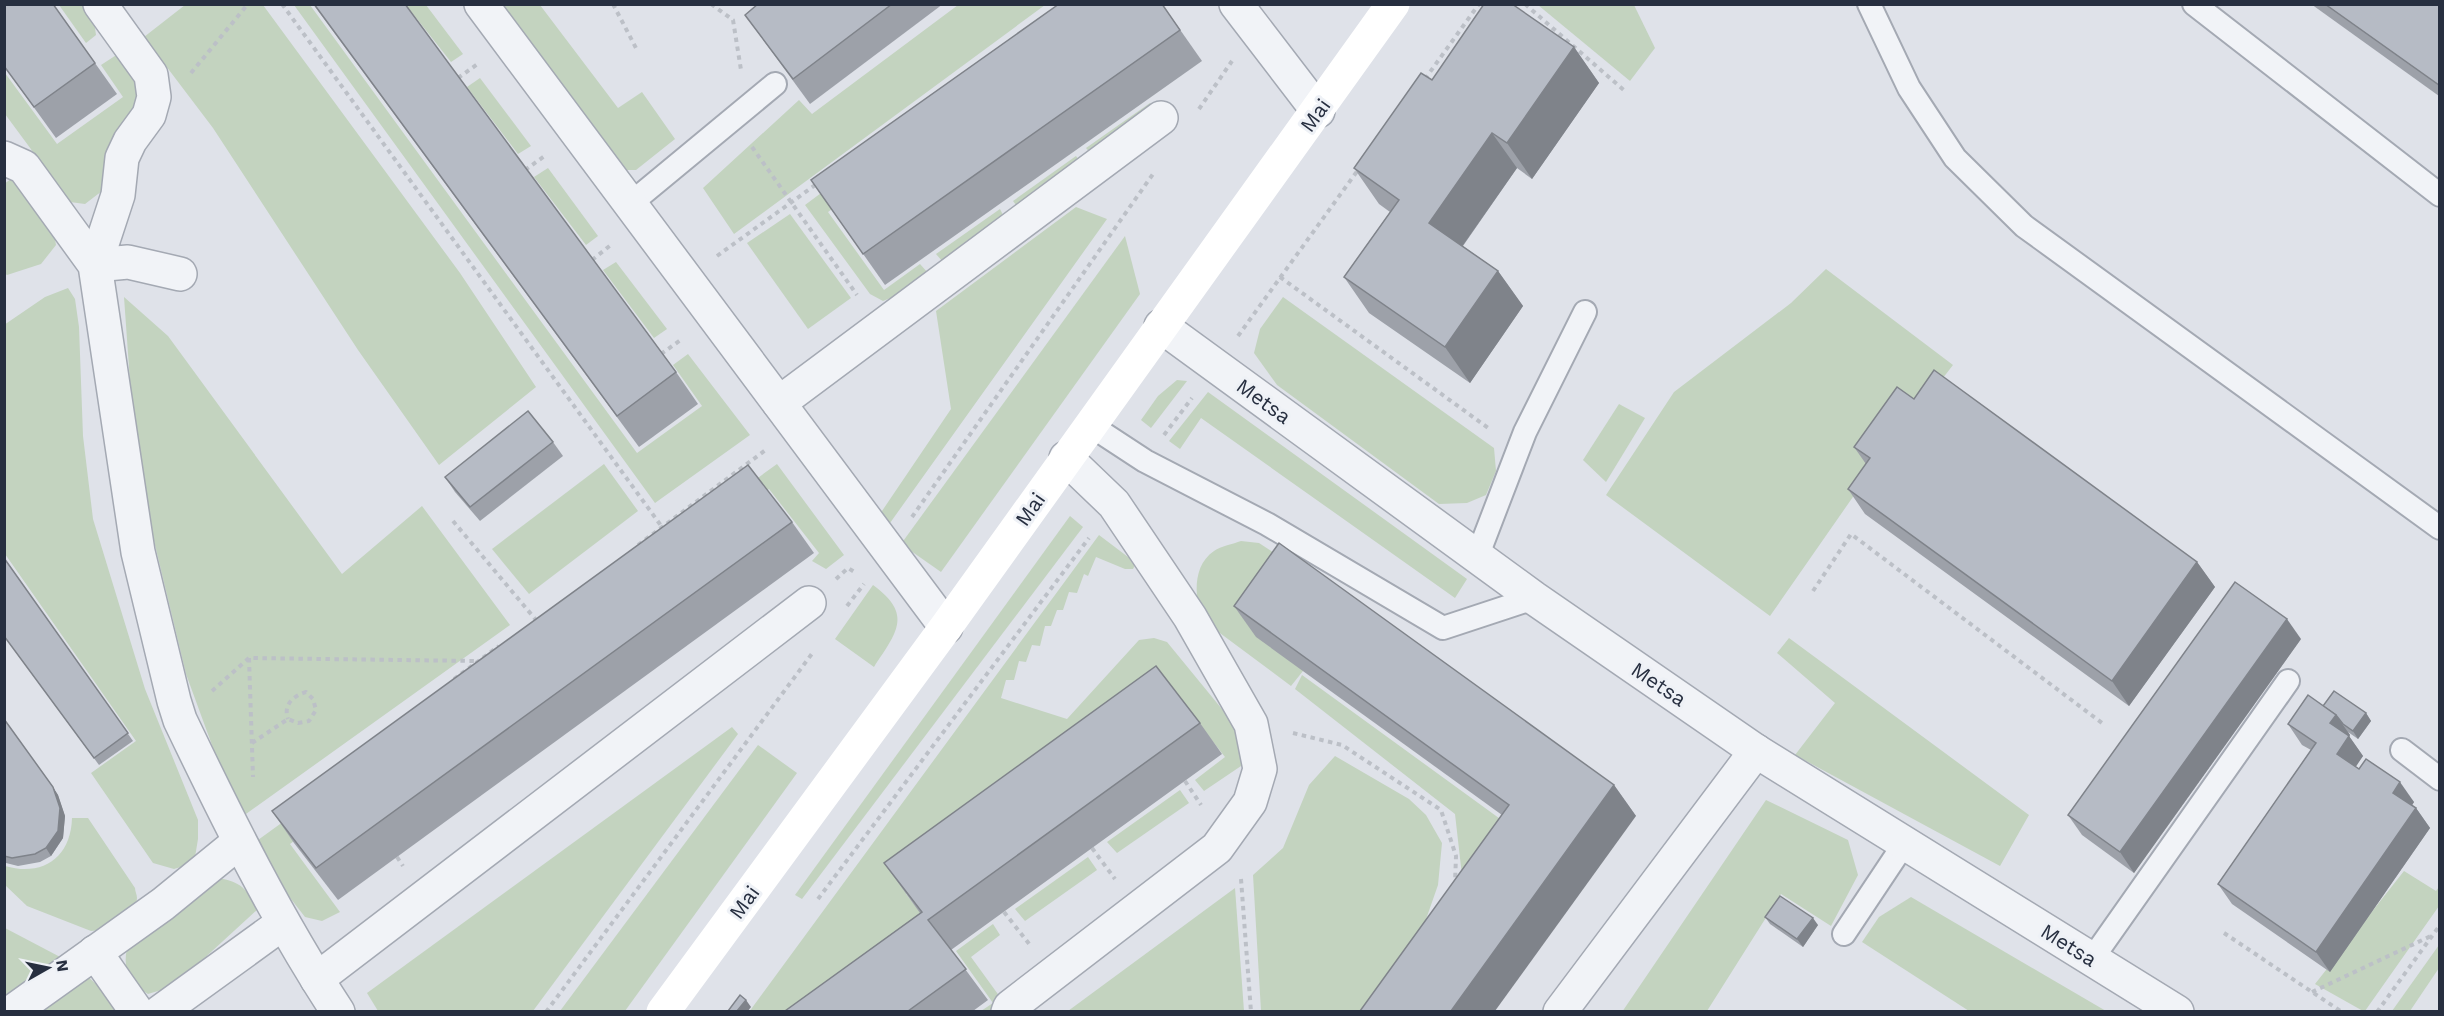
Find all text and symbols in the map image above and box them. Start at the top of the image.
street label: Mai [1295,93,1335,137]
street label: Metsa [1232,373,1296,429]
street label: Mai [1010,487,1050,531]
street label: Metsa [1627,656,1691,712]
street label: Mai [724,880,764,924]
street label: Metsa [2036,918,2102,972]
north arrow [18,938,78,998]
text: N [52,958,73,973]

